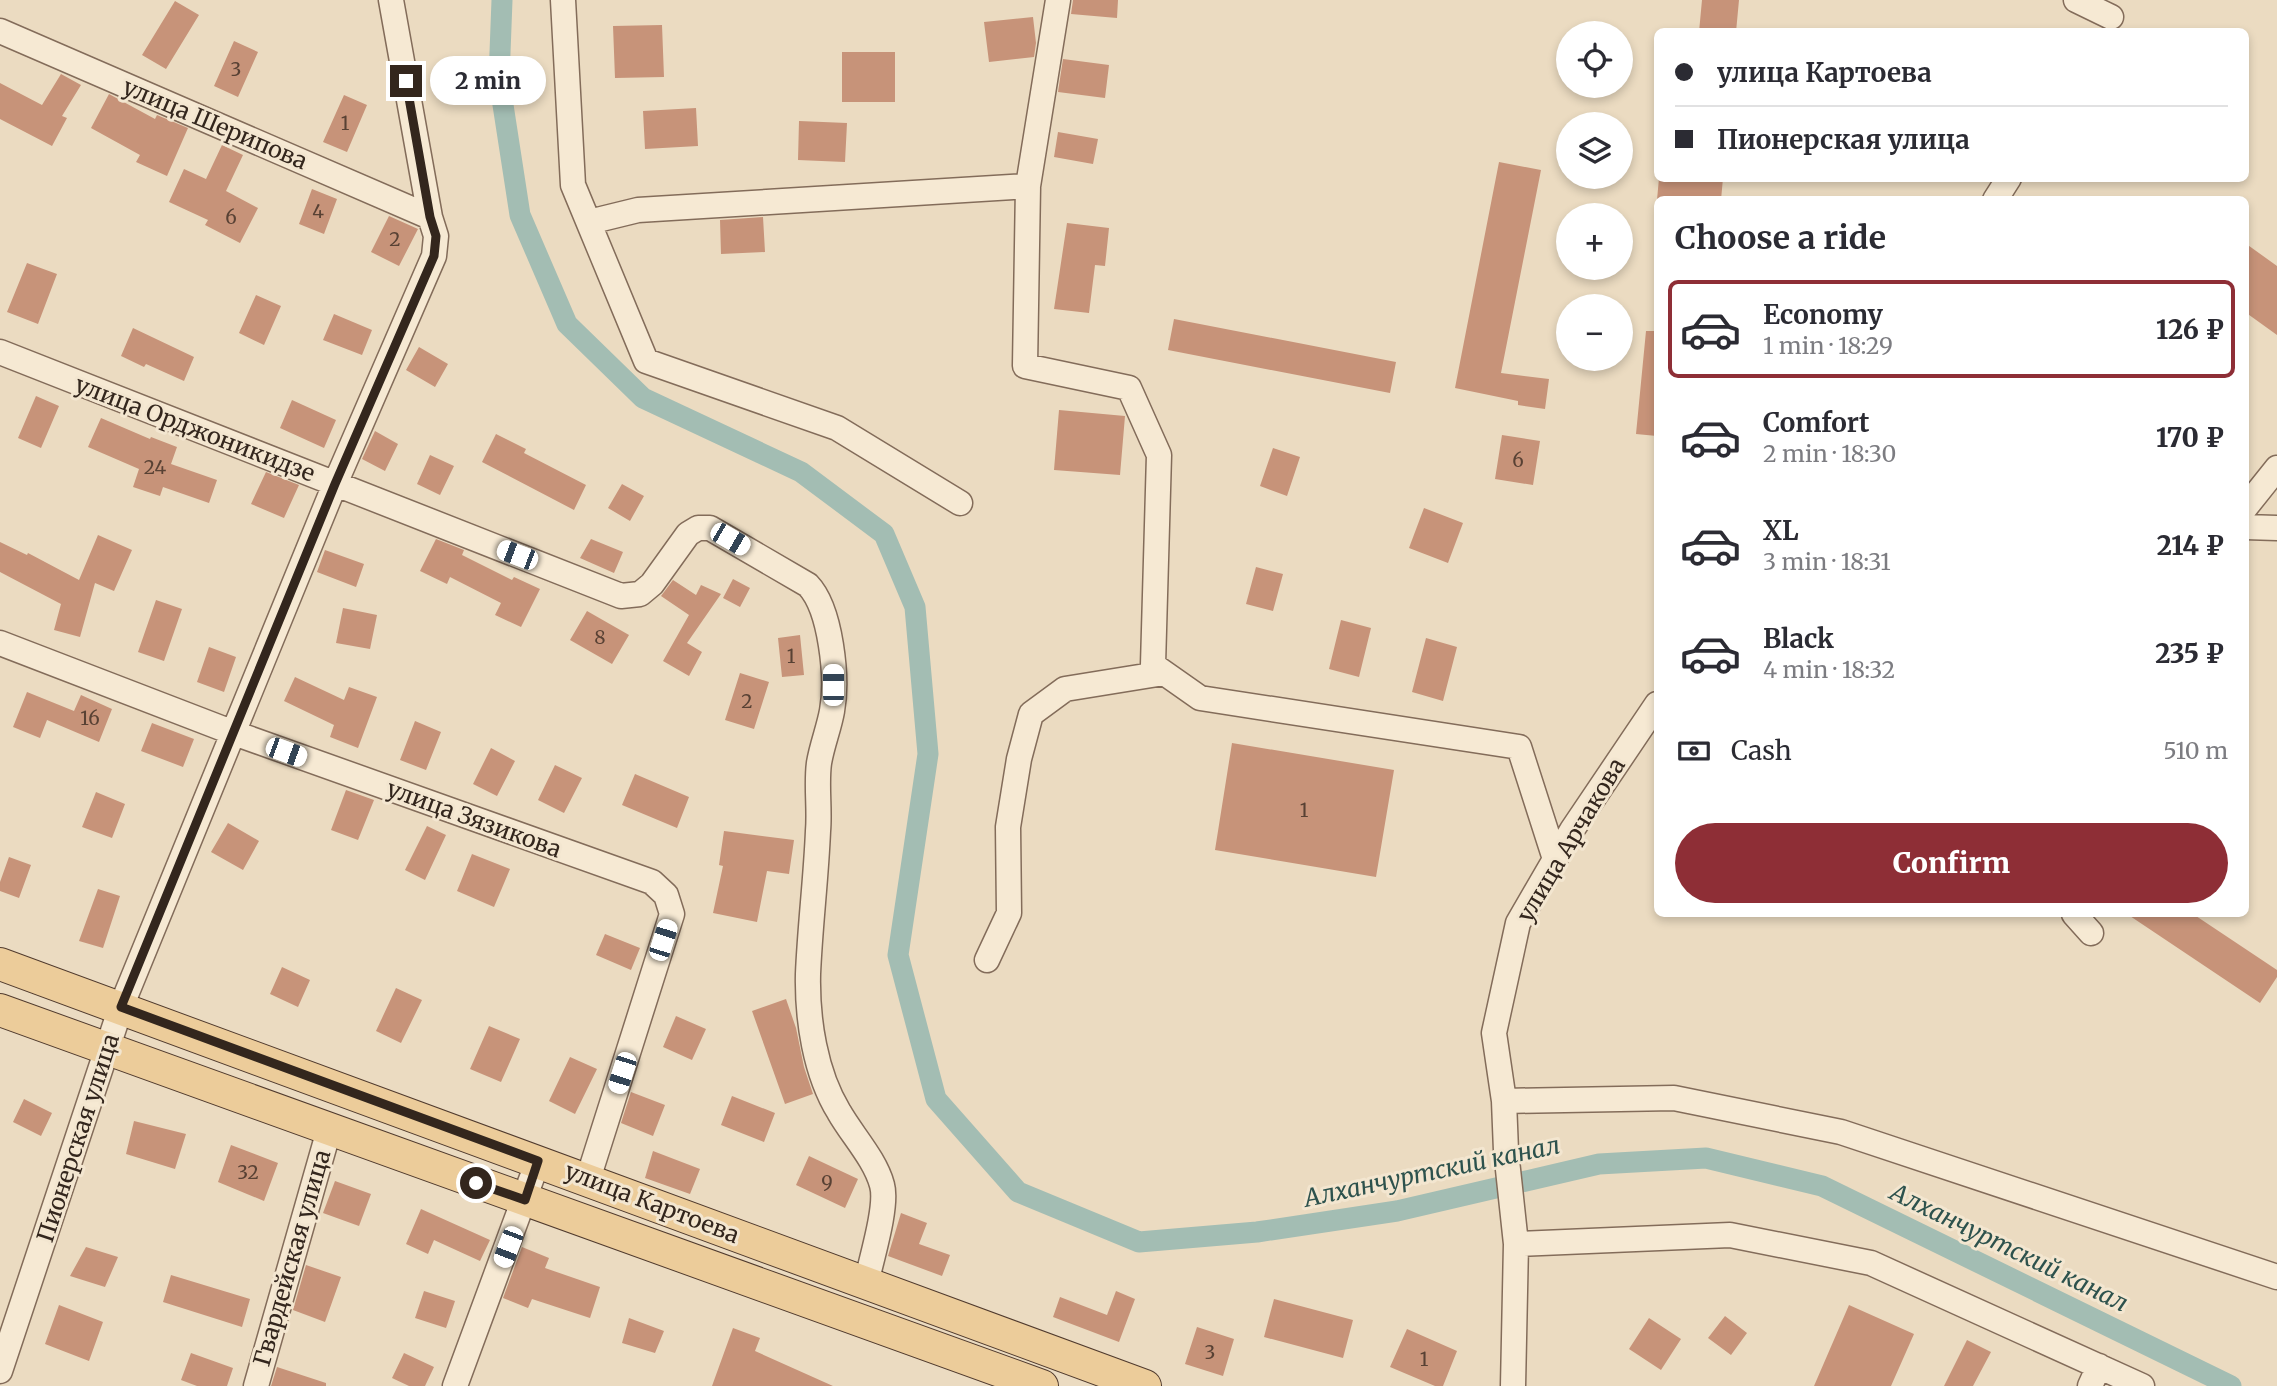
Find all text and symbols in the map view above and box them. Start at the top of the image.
map controls [1556,21,1633,371]
button: locate [1556,21,1633,98]
callout: 2 min [430,56,546,106]
text: улица Картоева [1717,56,1932,89]
house number: 3 [231,57,241,81]
route end [390,65,422,97]
text: 2 min [455,66,521,95]
street label: улица Шерипова [119,72,312,175]
house number: 1 [341,111,350,135]
button: layers [1556,112,1633,189]
text: Пионерская улица [1717,123,1970,156]
house number: 4 [312,199,324,223]
button: + [1556,203,1633,280]
house number: 6 [225,205,237,229]
text: Choose a ride [1675,218,1886,258]
house number: 2 [389,227,401,251]
button: − [1556,294,1633,371]
icon: car [1679,298,1742,361]
text: Economy [1763,298,1883,331]
text: 126 ₽ [2156,313,2224,346]
text: 1 min · 18:29 [1763,331,1893,360]
street label: улица Орджоникидзе [71,369,319,488]
icon: car [1679,406,1742,469]
text: Comfort [1763,406,1869,439]
text: 170 ₽ [2156,421,2224,454]
text: 2 min · 18:30 [1763,439,1896,468]
house number: 6 [1512,448,1524,472]
house number: 24 [144,455,167,479]
icon: car [1679,514,1742,577]
text: XL [1763,514,1799,547]
car [707,519,754,559]
text: 214 ₽ [2157,529,2224,562]
car [494,538,541,572]
text: 3 min · 18:31 [1763,547,1891,576]
icon: car [1679,622,1742,685]
text: Black [1763,622,1834,655]
house number: 8 [594,625,606,649]
text: 235 ₽ [2155,637,2224,670]
house number: 1 [787,644,796,668]
text: 4 min · 18:32 [1763,655,1895,684]
car [823,664,844,706]
house number: 2 [741,689,753,713]
house number: 16 [80,706,100,730]
icon: cash [1675,732,1713,770]
text: Cash [1731,734,1792,767]
car [263,735,310,769]
text: 510 m [2163,736,2228,765]
street label: улица Арчакова [1510,752,1631,927]
street label: улица Зязикова [383,773,565,864]
house number: 1 [1300,798,1309,822]
button: Confirm [1675,823,2228,903]
car [647,917,680,963]
street label: Пионерская улица [30,1030,125,1246]
car [606,1050,639,1096]
water label: Алханчуртский канал [1299,1129,1563,1214]
street label: Гвардейская улица [247,1146,336,1369]
street label: улица Картоева [561,1156,744,1249]
house number: 32 [237,1160,259,1184]
route start [460,1167,492,1199]
house number: 9 [821,1170,833,1194]
water label: Алханчуртский канал [1884,1176,2133,1319]
car [491,1224,526,1270]
house number: 3 [1205,1340,1215,1364]
house number: 1 [1420,1347,1429,1371]

